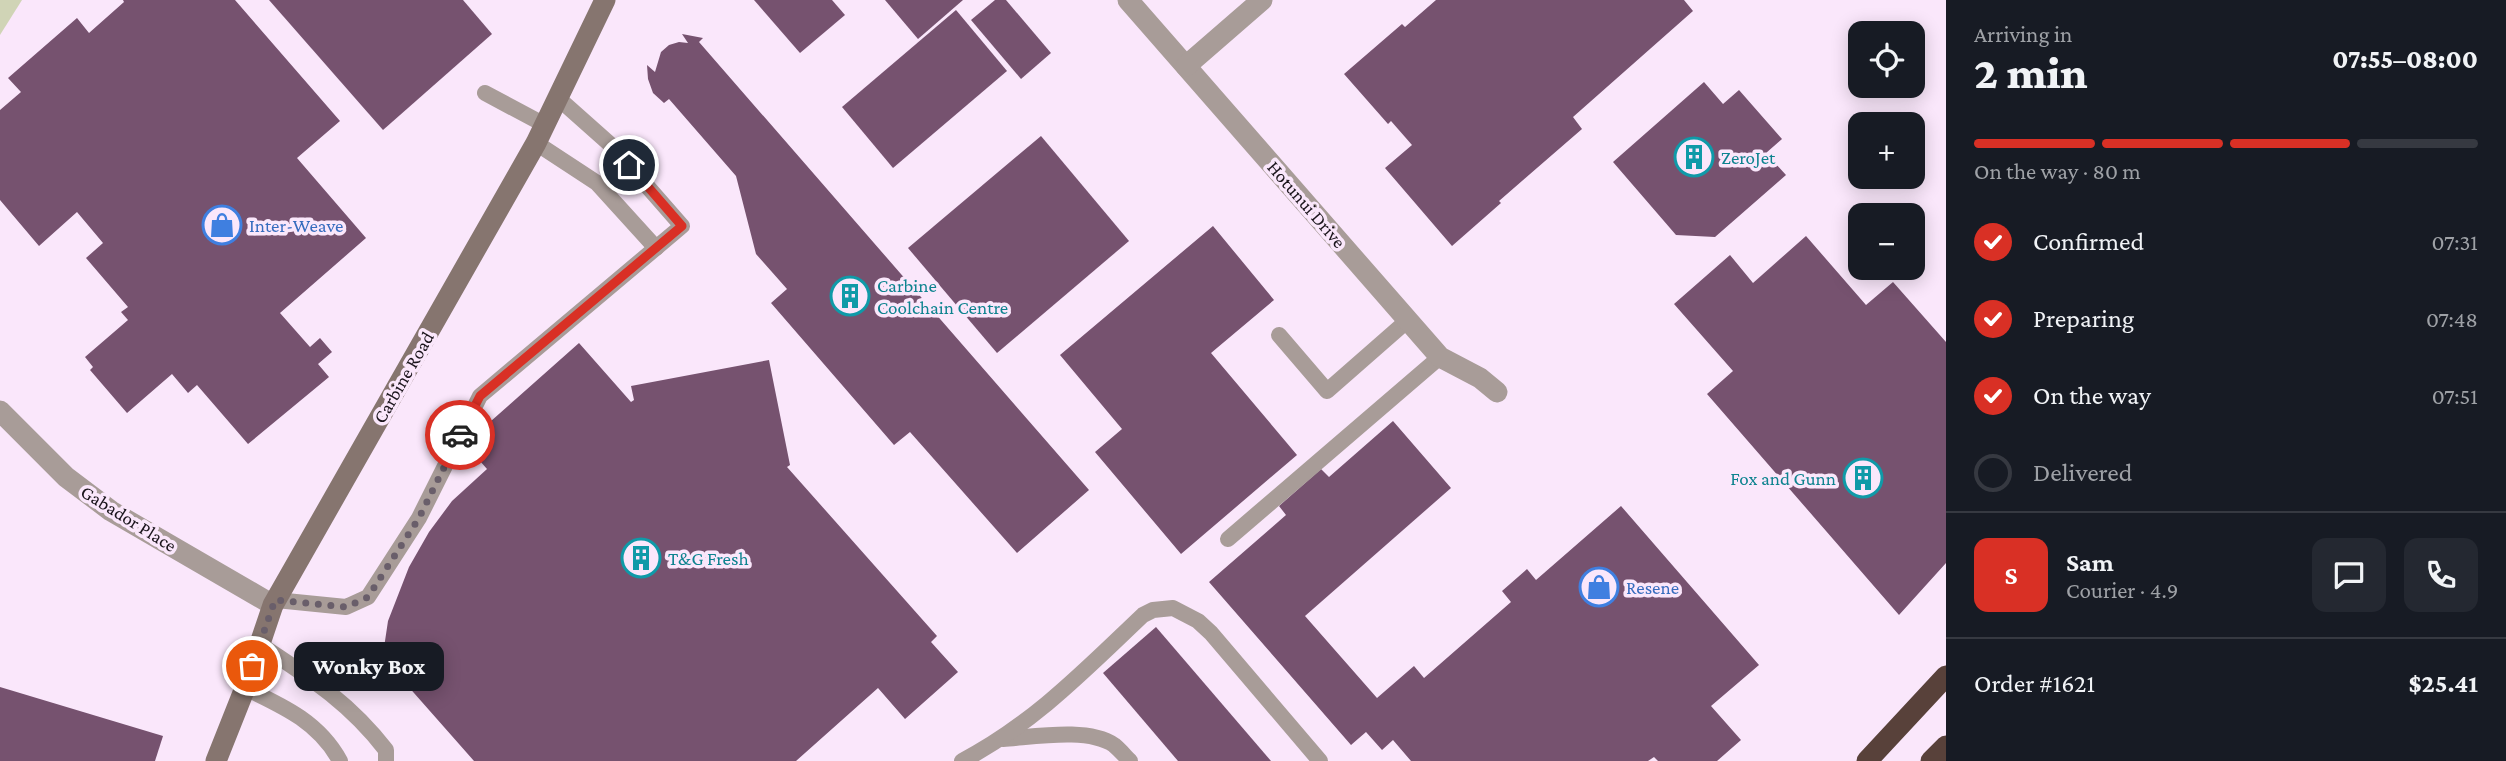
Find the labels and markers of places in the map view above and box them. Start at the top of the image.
pin [599,135,659,195]
building icon: ZeroJet [1673,136,1715,178]
place label: ZeroJet [1721,147,1776,168]
shop icon: Inter-Weave [201,204,243,246]
place label: Inter-Weave [249,215,343,236]
building icon: Carbine Coolchain Centre [829,275,871,317]
place label: Carbine Coolchain Centre [877,275,1008,318]
building icon: Fox and Gunn [1842,457,1884,499]
place label: Fox and Gunn [1730,468,1836,489]
building icon: T&G Fresh [620,537,662,579]
place label: T&G Fresh [668,548,749,569]
shop icon: Resene [1578,566,1620,608]
place label: Resene [1626,577,1679,598]
pin [222,636,282,696]
callout: Wonky Box [294,642,444,690]

